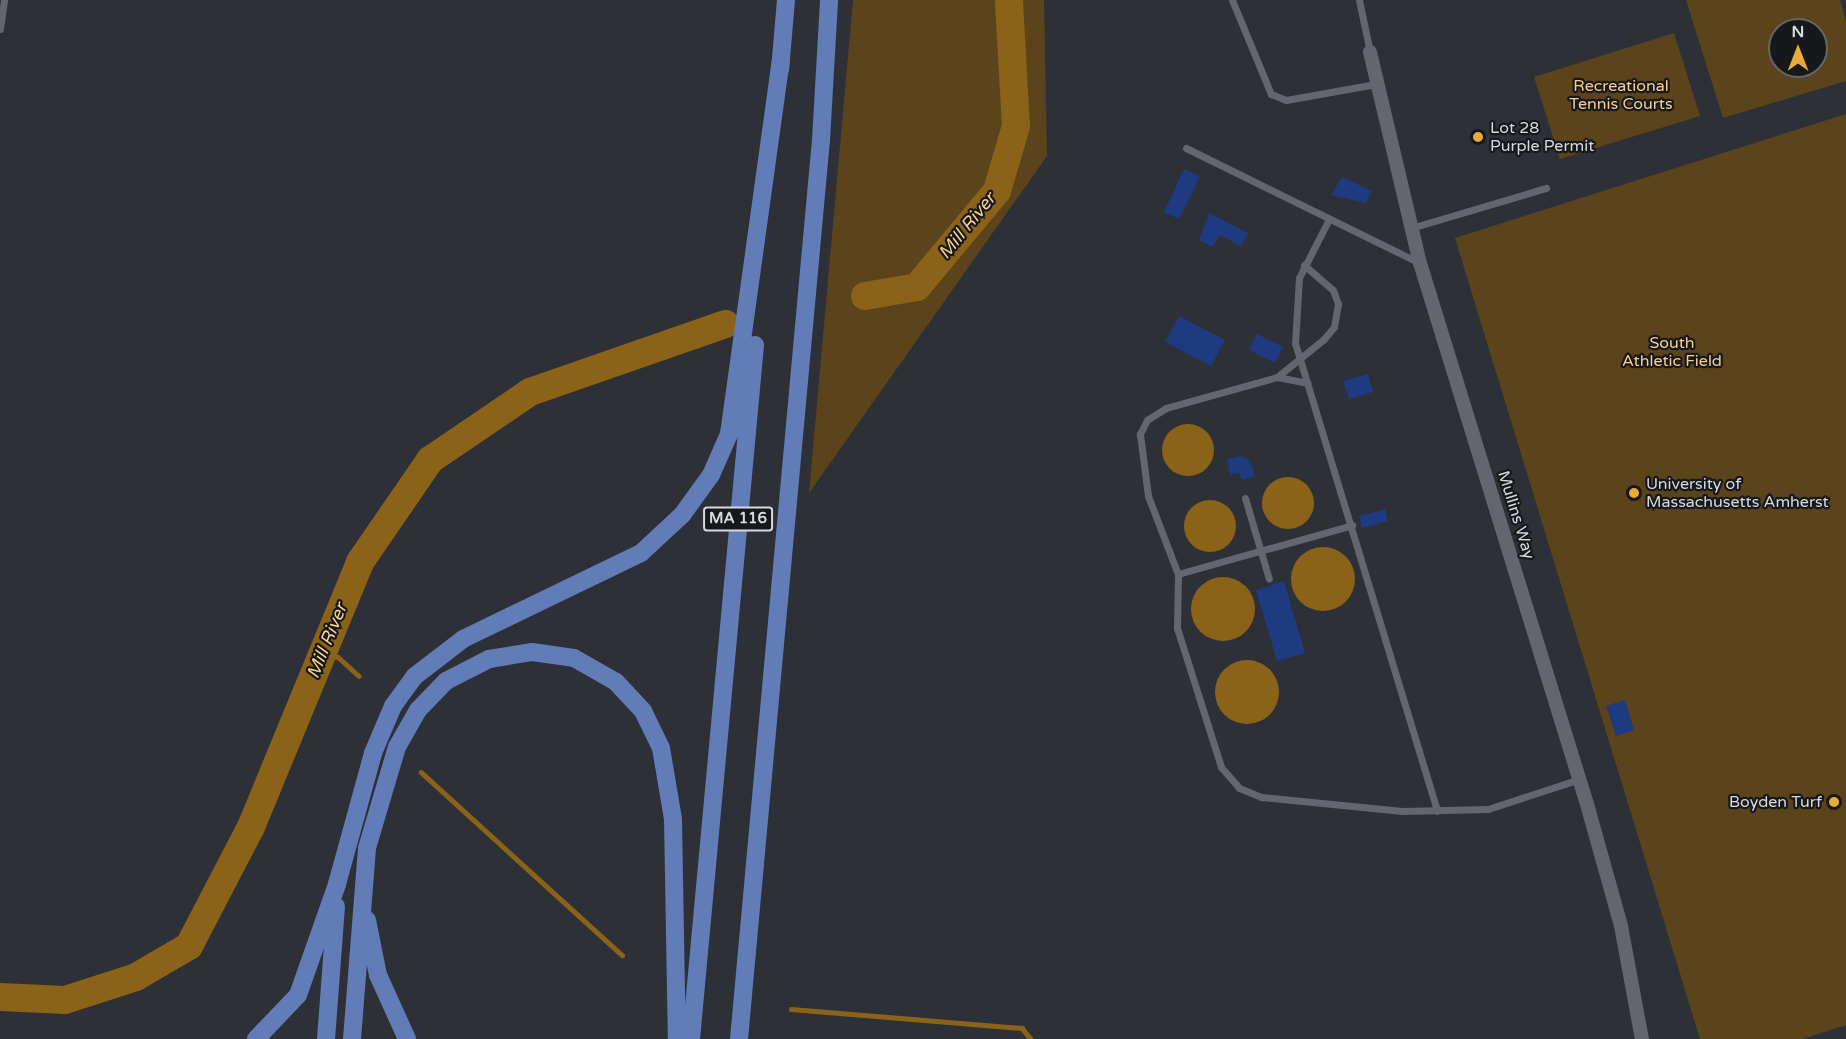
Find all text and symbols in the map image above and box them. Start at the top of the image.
north arrow [1768,18,1828,78]
text: N [1792,22,1804,42]
park label: Recreational Tennis Courts [1569,76,1673,114]
place label: Lot 28 Purple Permit [1490,118,1594,156]
marker: Lot 28 Purple Permit [1471,130,1485,144]
water label: Mill River [934,188,1000,264]
park label: South Athletic Field [1622,333,1722,371]
street label: Mullins Way [1493,468,1539,562]
place label: University of Massachusetts Amherst [1646,474,1829,512]
marker: University of Massachusetts Amherst [1627,486,1641,500]
road number: MA 116 [702,507,774,531]
water label: Mill River [302,600,352,682]
place label: Boyden Turf [1729,792,1822,812]
marker: Boyden Turf [1827,795,1841,809]

